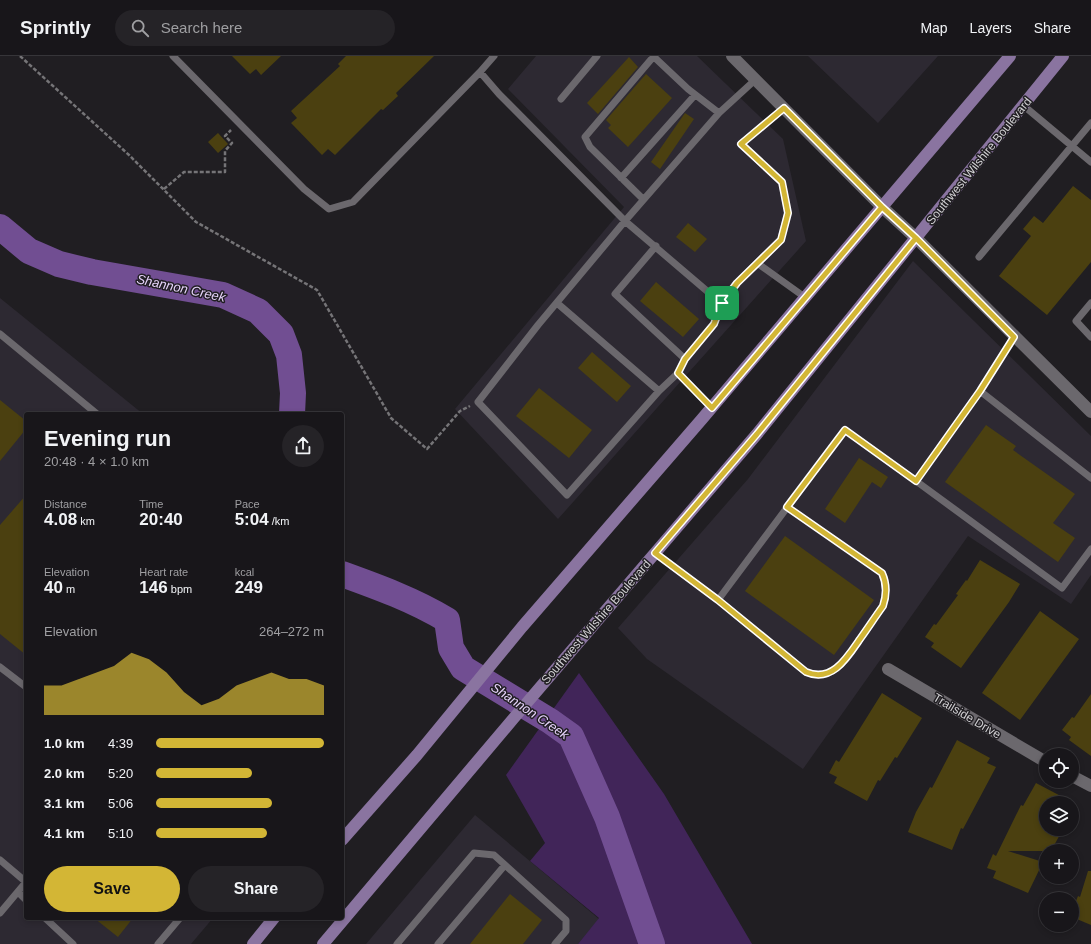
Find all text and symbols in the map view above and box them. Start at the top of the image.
search box [115,10,395,46]
text: Sprintly [20,17,91,38]
icon: search [129,17,151,39]
text: Search here [161,19,242,36]
text: Map [920,20,948,36]
text: Layers [970,20,1012,36]
text: Share [1034,20,1071,36]
street label: Southwest Wilshire Boulevard [923,95,1035,227]
water label: Shannon Creek [135,271,228,305]
pin [705,286,739,320]
icon: arrive [711,292,733,314]
button: share [282,425,324,467]
text: Evening run [44,426,171,451]
text: 20:48 · 4 × 1.0 km [44,454,149,469]
text: Distance [44,498,87,510]
text: Time [139,498,163,510]
text: Pace [235,498,260,510]
text: 4.08 [44,510,77,529]
text: 20:40 [139,510,183,529]
text: 5:04 [235,510,269,529]
text: km [77,515,95,527]
text: /km [269,515,289,527]
street label: Southwest Wilshire Boulevard [538,557,654,687]
text: Elevation [44,566,89,578]
text: Heart rate [139,566,188,578]
text: kcal [235,566,254,578]
text: 40 [44,578,63,597]
text: 146 [139,578,168,597]
text: 249 [235,578,263,597]
text: m [63,583,75,595]
text: bpm [168,583,192,595]
text: Elevation [44,624,97,639]
text: 264–272 m [259,624,324,639]
water label: Shannon Creek [488,680,573,743]
street label: Trailside Drive [931,690,1004,742]
text: 1.0 km [44,736,84,751]
text: 4:39 [108,736,133,751]
map controls [1039,748,1079,932]
button: locate [1039,748,1079,788]
text: 2.0 km [44,766,84,781]
text: 5:20 [108,766,133,781]
text: 3.1 km [44,796,84,811]
text: 5:06 [108,796,133,811]
button: layers [1039,796,1079,836]
text: 4.1 km [44,826,84,841]
text: 5:10 [108,826,133,841]
button: + [1039,844,1079,884]
button: Save [44,866,180,912]
button: Share [188,866,324,912]
button: − [1039,892,1079,932]

